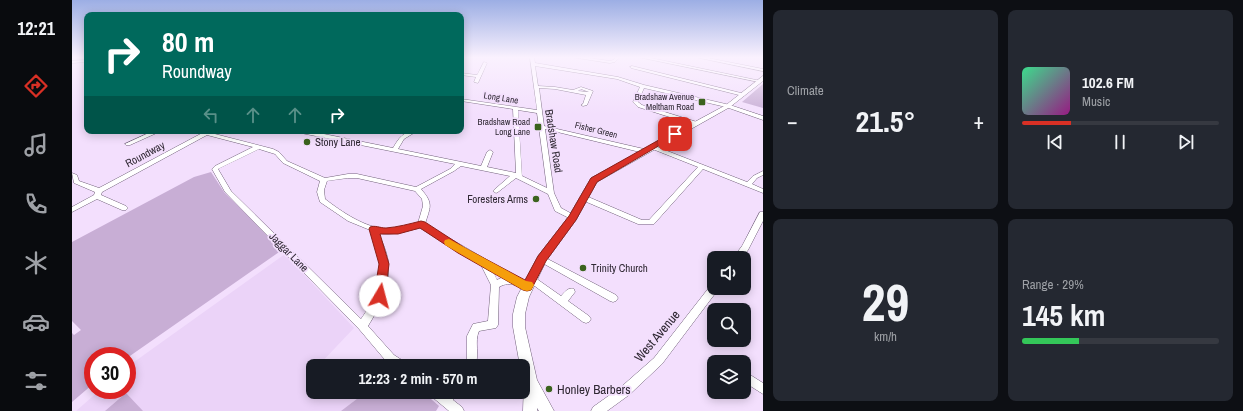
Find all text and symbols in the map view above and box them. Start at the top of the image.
text: 12:21 [17,16,55,41]
text: 80 m [162,23,214,61]
icon: right [96,28,148,80]
text: Roundway [162,59,232,84]
icon: directions [22,72,50,100]
text: 102.6 FM [1082,72,1134,93]
text: Climate [787,82,824,99]
street label: Long Lane [483,89,519,107]
place label: Bradshaw Avenue Meltham Road [635,91,694,113]
text: Music [1082,93,1110,110]
marker: Bradshaw Avenue Meltham Road [697,97,707,107]
text: 21.5° [856,101,915,141]
icon: left [200,104,222,126]
icon: ahead [242,104,264,126]
icon: ahead [284,104,306,126]
icon: right [326,104,348,126]
text: − [787,106,798,136]
text: + [973,106,984,136]
street label: Bradshaw Road [542,108,566,174]
place label: Bradshaw Road Long Lane [477,116,530,138]
pin [658,117,692,151]
street label: Fisher Green [573,119,619,141]
marker: Bradshaw Road Long Lane [533,122,543,132]
icon: arrive [664,123,686,145]
icon: music [22,131,50,159]
icon: previous [1044,131,1066,153]
icon: pause [1109,131,1131,153]
icon: next [1175,131,1197,153]
place label: Stony Lane [315,135,361,149]
marker: Stony Lane [302,137,312,147]
street label: Roundway [123,138,168,170]
icon: phone [22,190,50,218]
place label: Foresters Arms [467,192,528,206]
marker: Foresters Arms [531,194,541,204]
street label: Jaggar Lane [266,229,312,275]
icon: climate [22,249,50,277]
map controls [707,251,751,399]
button: sound [707,251,751,295]
place label: Trinity Church [591,261,648,275]
marker: Trinity Church [578,263,588,273]
text: 29 [862,267,909,337]
position arrow [359,275,401,317]
text: Range · 29% [1022,276,1084,293]
text: 145 km [1022,295,1105,335]
button: search [707,303,751,347]
street label: West Avenue [630,307,684,365]
icon: car [22,308,50,336]
text: km/h [874,328,897,345]
speed limit sign: 30 [84,347,136,399]
button: layers [707,355,751,399]
icon: filters [22,367,50,395]
text: 12:23 · 2 min · 570 m [359,368,477,389]
place label: Honley Barbers [557,381,630,398]
marker: Honley Barbers [544,384,554,394]

